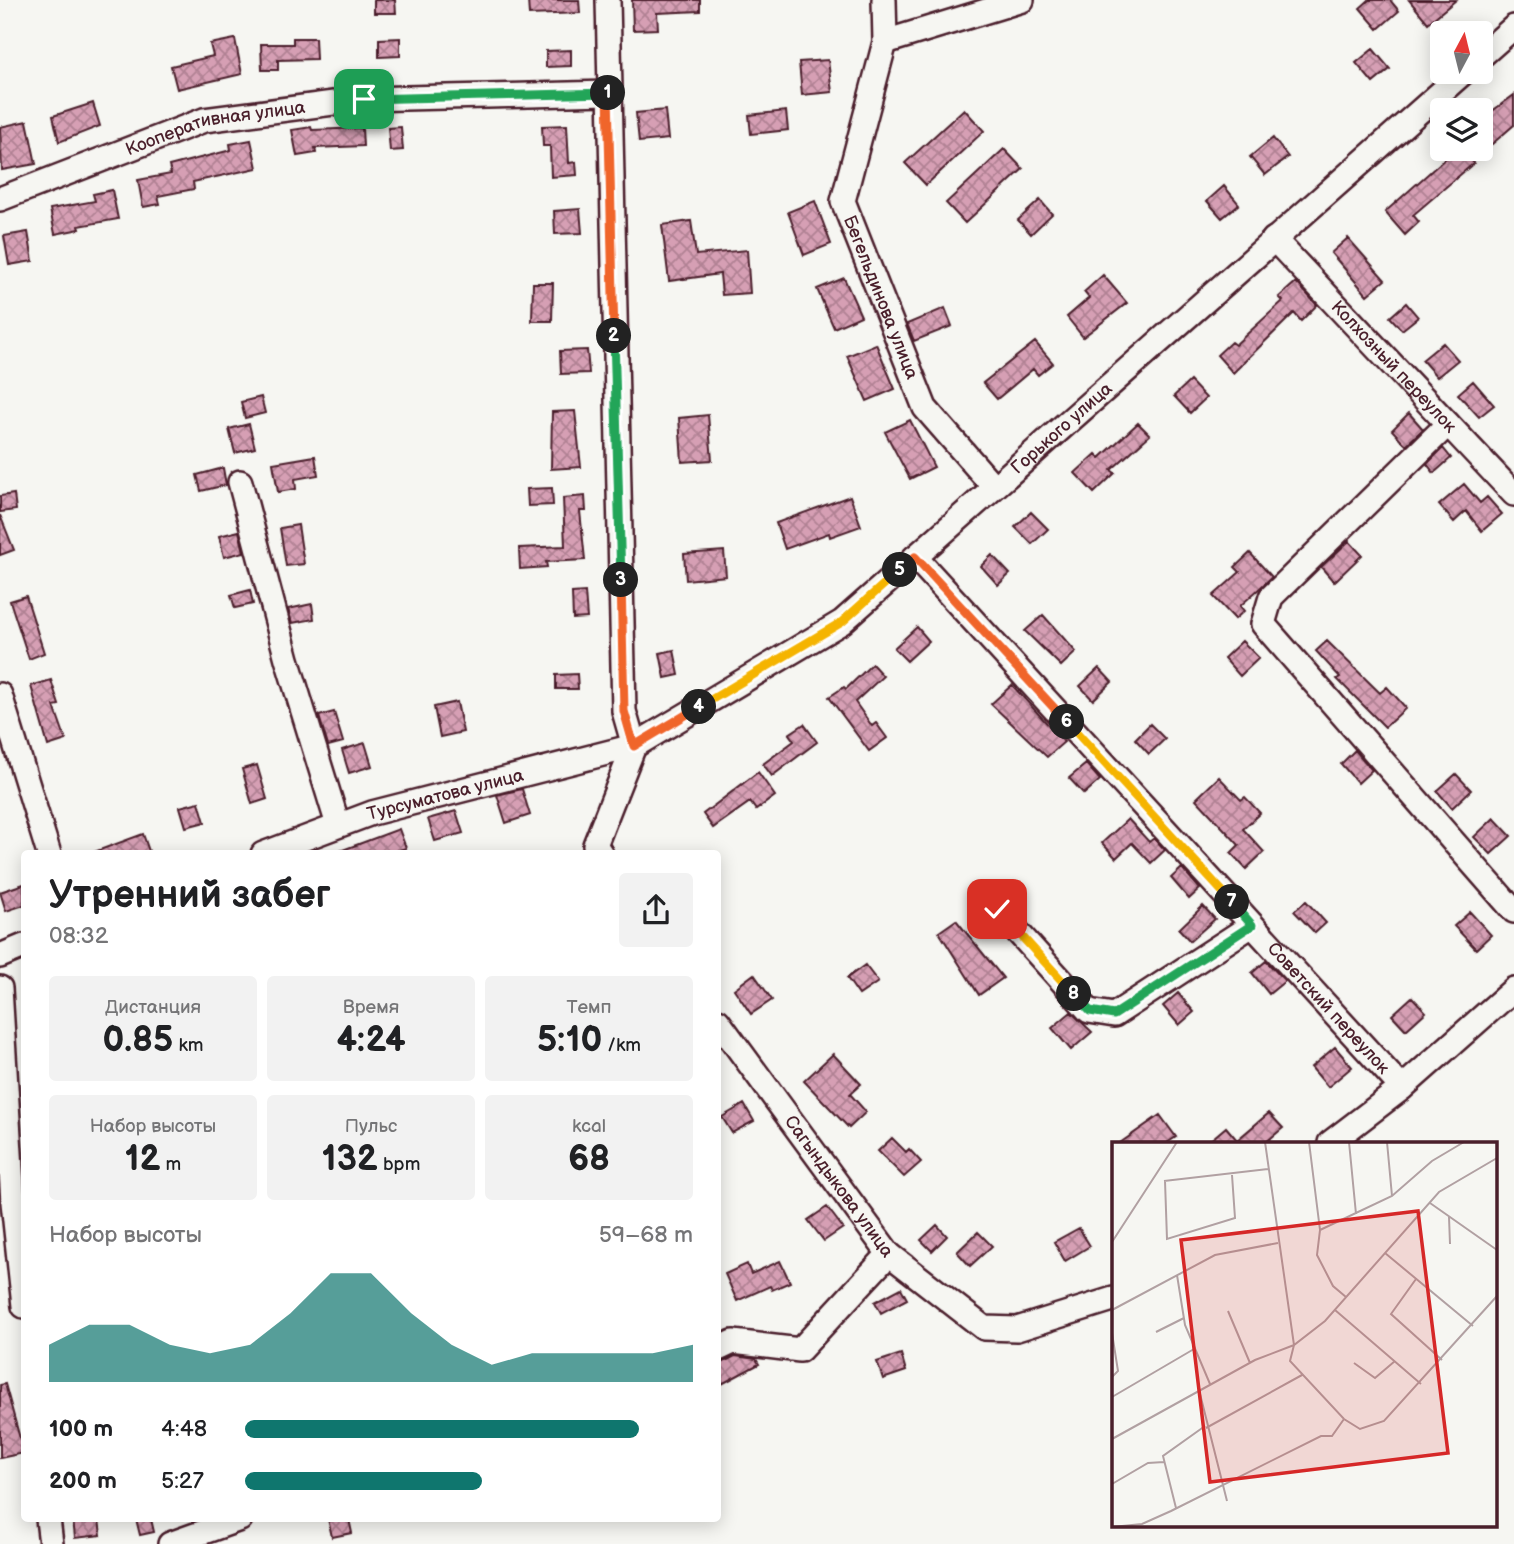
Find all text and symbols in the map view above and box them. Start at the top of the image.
north arrow [1430,21,1493,84]
map controls [1430,21,1493,161]
pin [334,69,394,129]
pin: 1 [590,76,626,110]
icon: arrive [345,80,383,118]
text: 1 [604,81,612,104]
street label: Кооперативная улица [123,97,307,160]
button: layers [1430,98,1493,161]
street label: Бегельдинова улица [839,213,923,383]
street label: Колхозный переулок [1326,296,1461,437]
pin: 2 [596,318,632,354]
text: 2 [608,324,619,347]
street label: Горького улица [1007,378,1117,479]
pin: 5 [883,552,918,588]
text: 5 [894,558,905,581]
pin: 3 [604,562,638,598]
text: 3 [615,568,626,591]
pin: 4 [682,690,716,724]
text: 4 [693,695,704,718]
pin: 6 [1050,704,1084,740]
text: 6 [1061,710,1072,733]
street label: Турсуматова улица [365,765,526,825]
text: Утренний забег [49,873,331,918]
button: share [619,873,693,947]
pin [967,879,1027,939]
pin: 7 [1214,884,1250,920]
icon: check [978,890,1016,928]
text: 7 [1226,890,1237,913]
text: 08:32 [49,922,108,950]
street label: Советский переулок [1263,938,1394,1079]
pin: 8 [1056,976,1092,1012]
text: 8 [1068,982,1079,1005]
text: Дистанция [105,996,201,1019]
text: Время [343,996,399,1019]
text: Темп [566,996,612,1019]
text: 0.85 [103,1019,173,1062]
text: 4:24 [336,1019,406,1062]
text: 5:10 [537,1019,602,1062]
text: km [173,1034,203,1057]
text: /km [602,1034,641,1057]
street label: Сагындыкова улица [780,1112,898,1262]
text: Набор высоты [90,1115,216,1138]
text: Пульс [345,1115,397,1138]
text: kcal [572,1115,606,1138]
text: 12 [125,1138,160,1181]
text: 132 [322,1138,378,1181]
text: 68 [568,1138,610,1181]
inset map [1112,1142,1496,1526]
text: m [160,1153,181,1176]
text: bpm [378,1153,420,1176]
text: Набор высоты [49,1221,202,1249]
text: 59–68 m [599,1221,693,1249]
text: 100 m [49,1415,113,1443]
text: 4:48 [161,1415,207,1443]
text: 200 m [49,1467,117,1495]
text: 5:27 [161,1467,204,1495]

